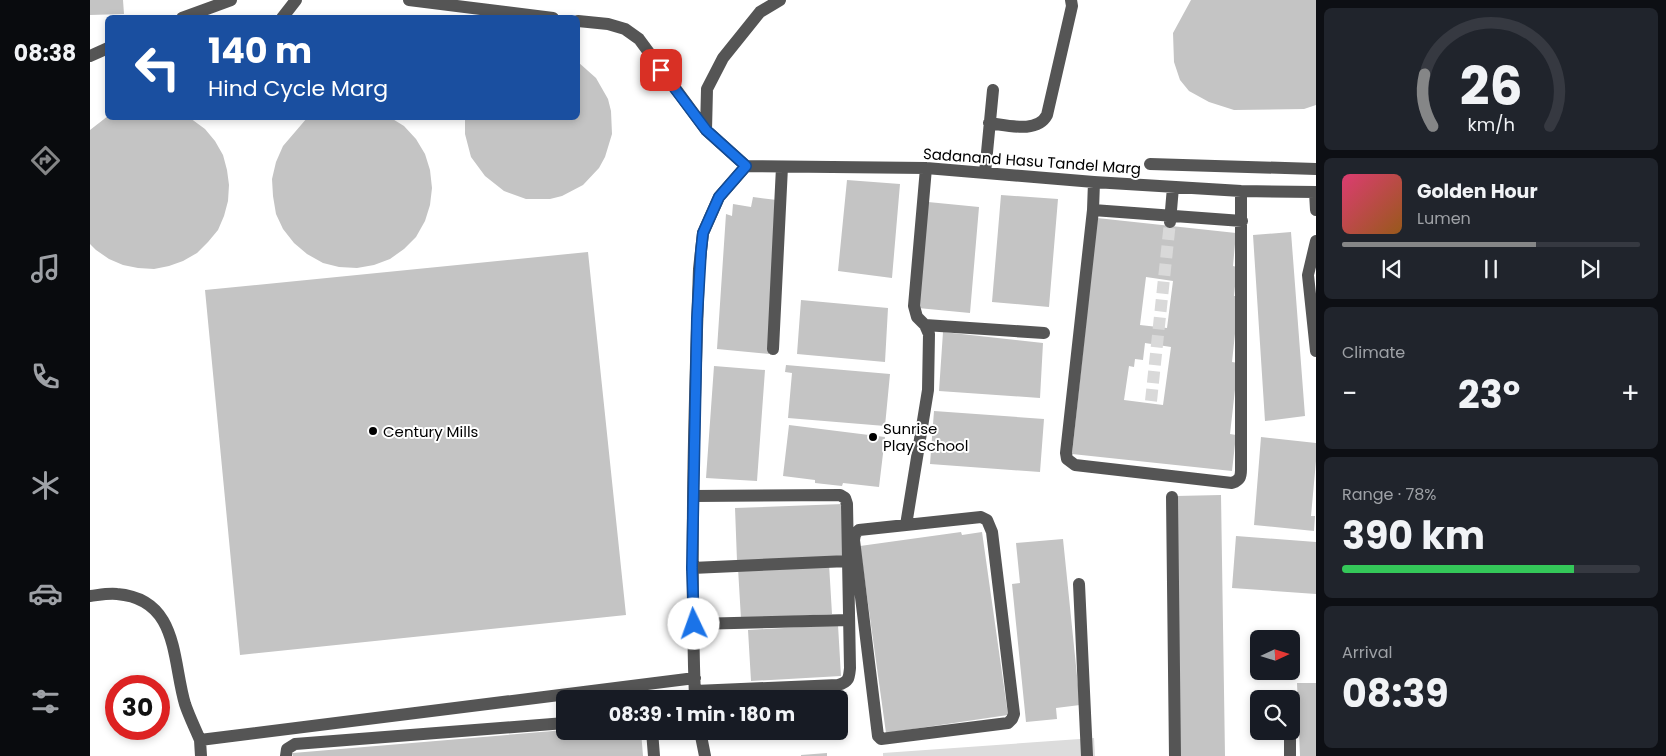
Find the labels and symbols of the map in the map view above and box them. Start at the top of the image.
pin [640,49,682,91]
street label: Sadanand Hasu Tandel Marg [922,143,1142,179]
place label: Sunrise Play School [883,418,968,456]
place label: Century Mills [383,421,479,442]
marker: Century Mills [367,425,379,437]
marker: Sunrise Play School [867,431,879,443]
position arrow [667,597,719,649]
north arrow [1250,630,1300,680]
speed limit sign: 30 [105,675,170,740]

